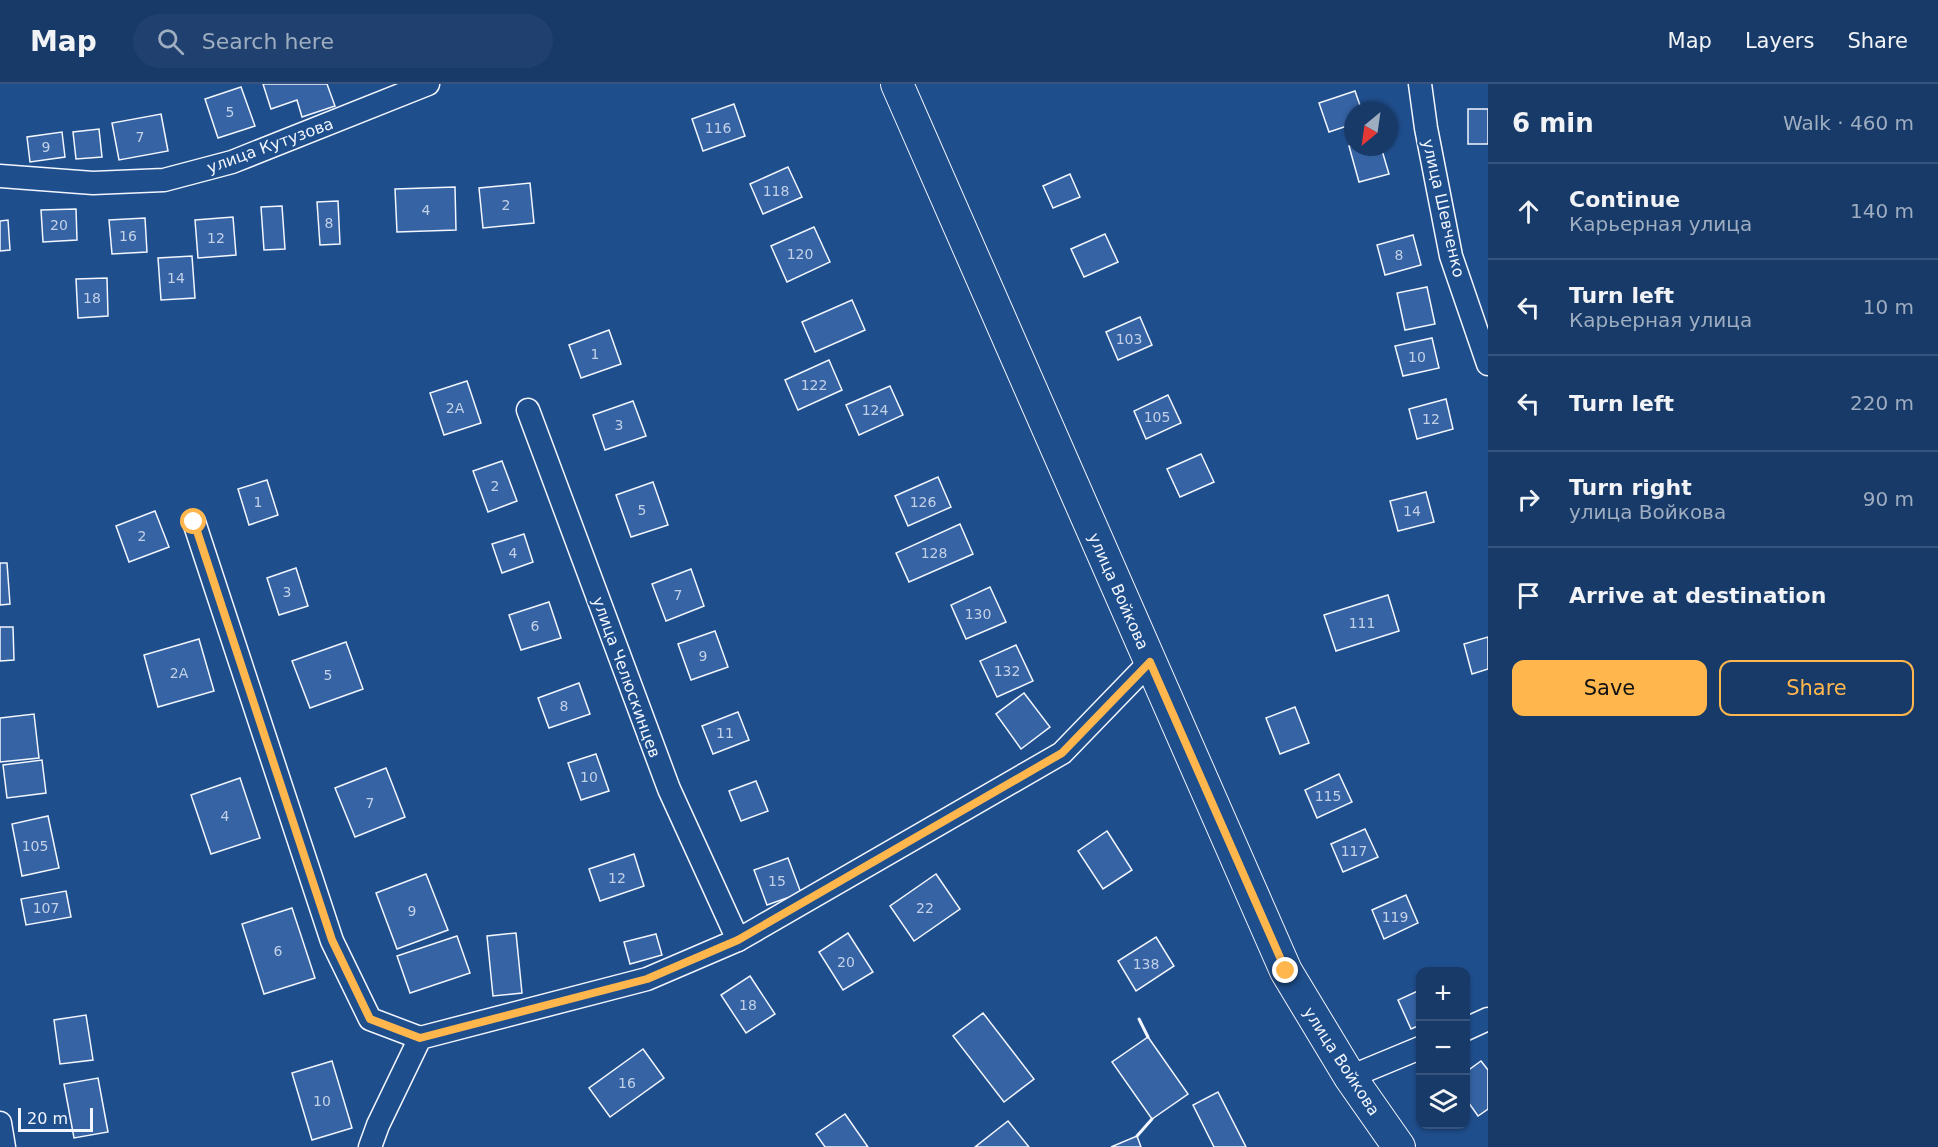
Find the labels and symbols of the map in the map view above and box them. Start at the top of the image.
north arrow [1344,102,1398,156]
house number: 5 [226,104,234,120]
street label: улица Кутузова [204,114,336,177]
house number: 116 [705,120,731,136]
house number: 7 [136,129,144,145]
street label: улица Шевченко [1418,137,1469,279]
house number: 9 [42,139,50,155]
house number: 118 [763,183,789,199]
house number: 2 [502,197,510,213]
house number: 4 [422,202,431,218]
house number: 8 [325,215,333,231]
house number: 20 [50,217,68,233]
house number: 16 [119,228,137,244]
house number: 12 [207,230,225,246]
house number: 120 [787,246,813,262]
house number: 8 [1395,247,1403,263]
house number: 14 [167,270,185,286]
house number: 18 [83,290,101,306]
house number: 103 [1116,331,1142,347]
house number: 1 [591,346,599,362]
house number: 10 [1408,349,1426,365]
house number: 122 [801,377,827,393]
house number: 2А [446,400,465,416]
house number: 124 [862,402,888,418]
house number: 105 [1144,409,1170,425]
house number: 12 [1422,411,1440,427]
house number: 3 [615,417,623,433]
house number: 2 [491,478,499,494]
house number: 1 [254,494,262,510]
house number: 126 [910,494,936,510]
house number: 5 [638,502,646,518]
house number: 14 [1403,503,1421,519]
route start [180,508,206,534]
house number: 2 [138,528,146,544]
street label: улица Войкова [1084,530,1153,652]
house number: 4 [509,545,518,561]
house number: 128 [921,545,947,561]
house number: 3 [283,584,291,600]
house number: 7 [674,587,682,603]
street label: улица Челюскинцев [589,594,665,760]
house number: 130 [965,606,991,622]
house number: 111 [1349,615,1375,631]
house number: 6 [531,618,540,634]
house number: 9 [699,648,707,664]
house number: 132 [994,663,1020,679]
house number: 2А [170,665,189,681]
house number: 5 [324,667,332,683]
house number: 8 [560,698,568,714]
house number: 11 [716,725,734,741]
house number: 10 [580,769,598,785]
house number: 115 [1315,788,1341,804]
house number: 7 [366,795,374,811]
house number: 4 [221,808,230,824]
house number: 105 [22,838,48,854]
house number: 117 [1341,843,1367,859]
house number: 12 [608,870,626,886]
house number: 15 [768,873,786,889]
house number: 107 [33,900,59,916]
house number: 22 [916,900,934,916]
house number: 9 [408,903,416,919]
house number: 119 [1382,909,1408,925]
house number: 6 [274,943,283,959]
house number: 20 [837,954,855,970]
house number: 138 [1133,956,1159,972]
route end [1272,957,1298,983]
house number: 18 [739,997,757,1013]
street label: улица Войкова [1299,1003,1384,1119]
house number: 16 [618,1075,636,1091]
house number: 10 [313,1093,331,1109]
scale bar [18,1105,93,1132]

